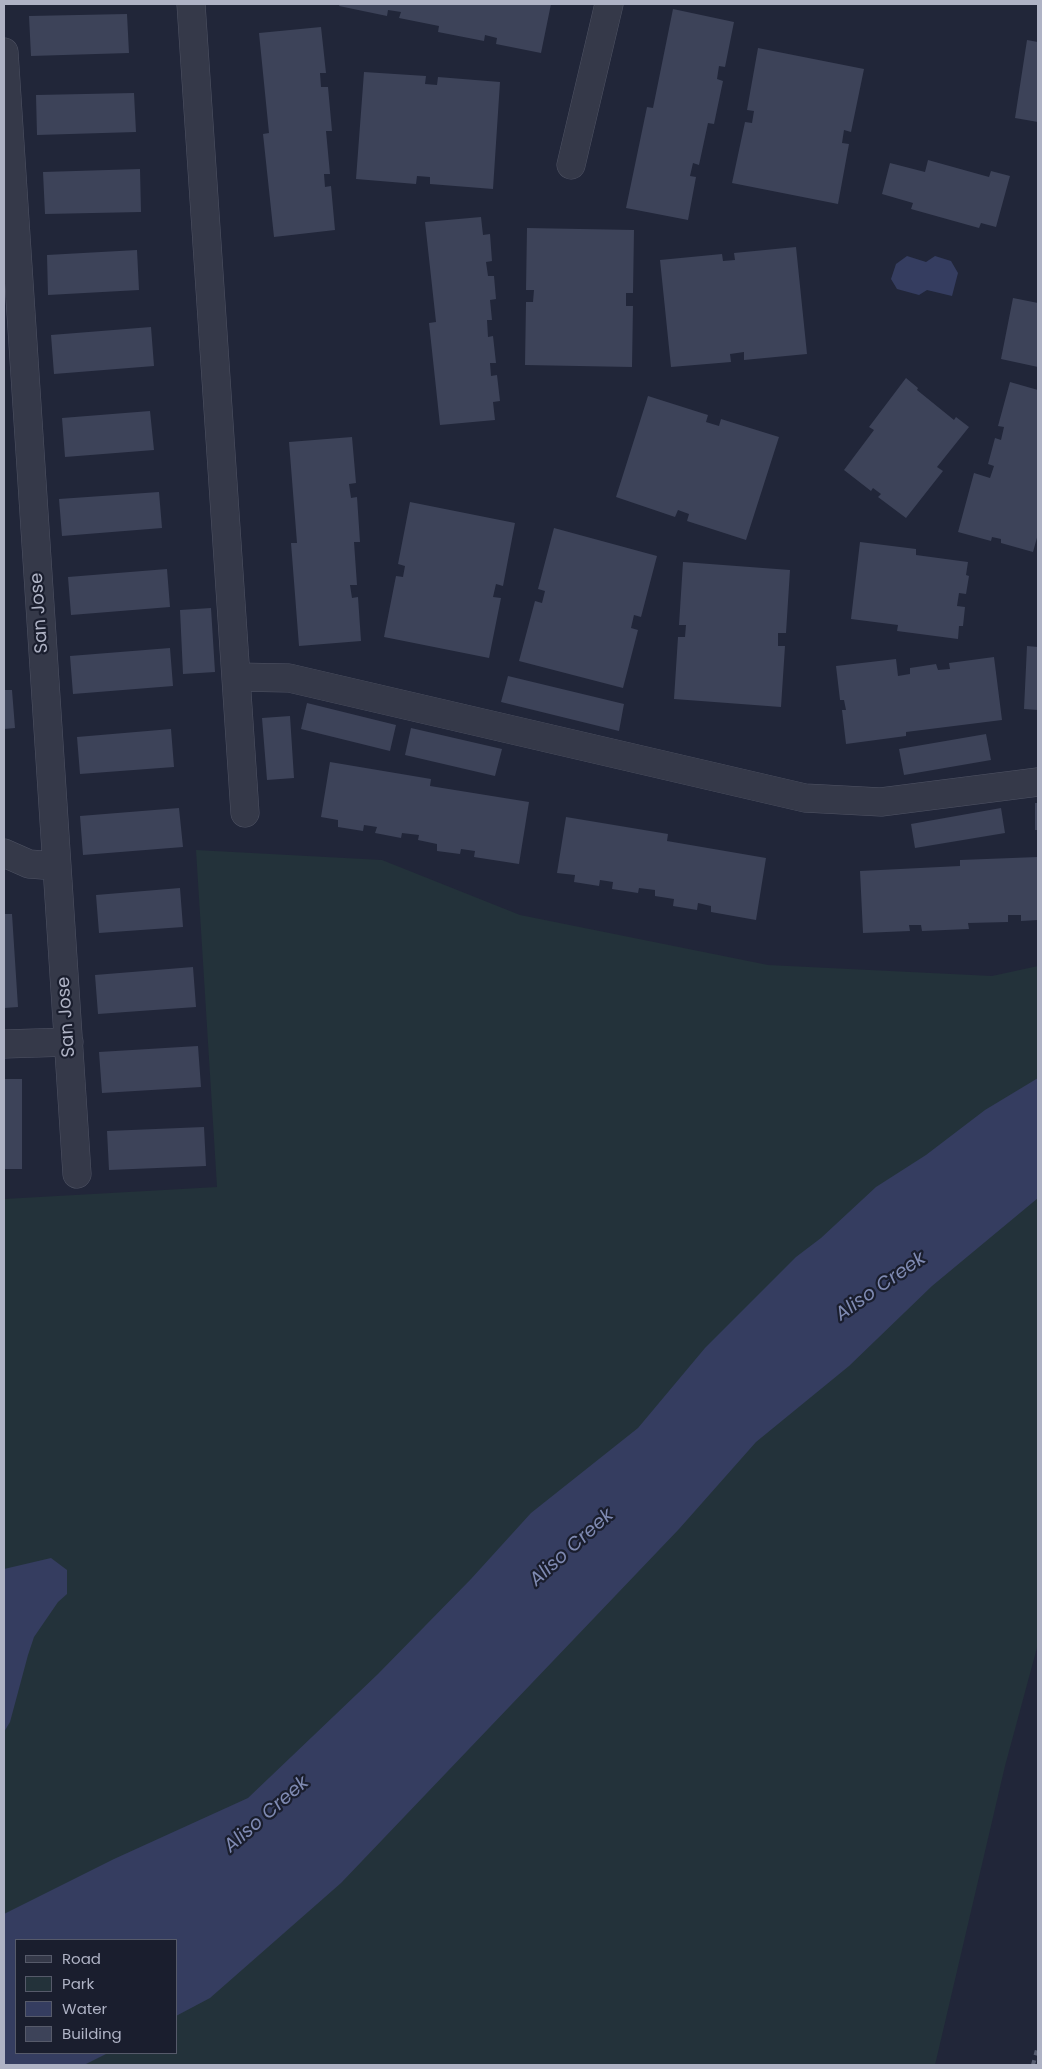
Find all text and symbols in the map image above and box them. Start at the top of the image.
street label: San Jose [26,572,54,654]
street label: San Jose [53,976,81,1058]
water label: Aliso Creek [831,1248,931,1326]
water label: Aliso Creek [525,1504,619,1592]
water label: Aliso Creek [220,1772,314,1858]
legend [15,1939,178,2054]
text: Road [62,1948,101,1969]
text: Park [62,1973,94,1994]
text: Water [62,1998,107,2019]
text: Building [62,2023,122,2044]

